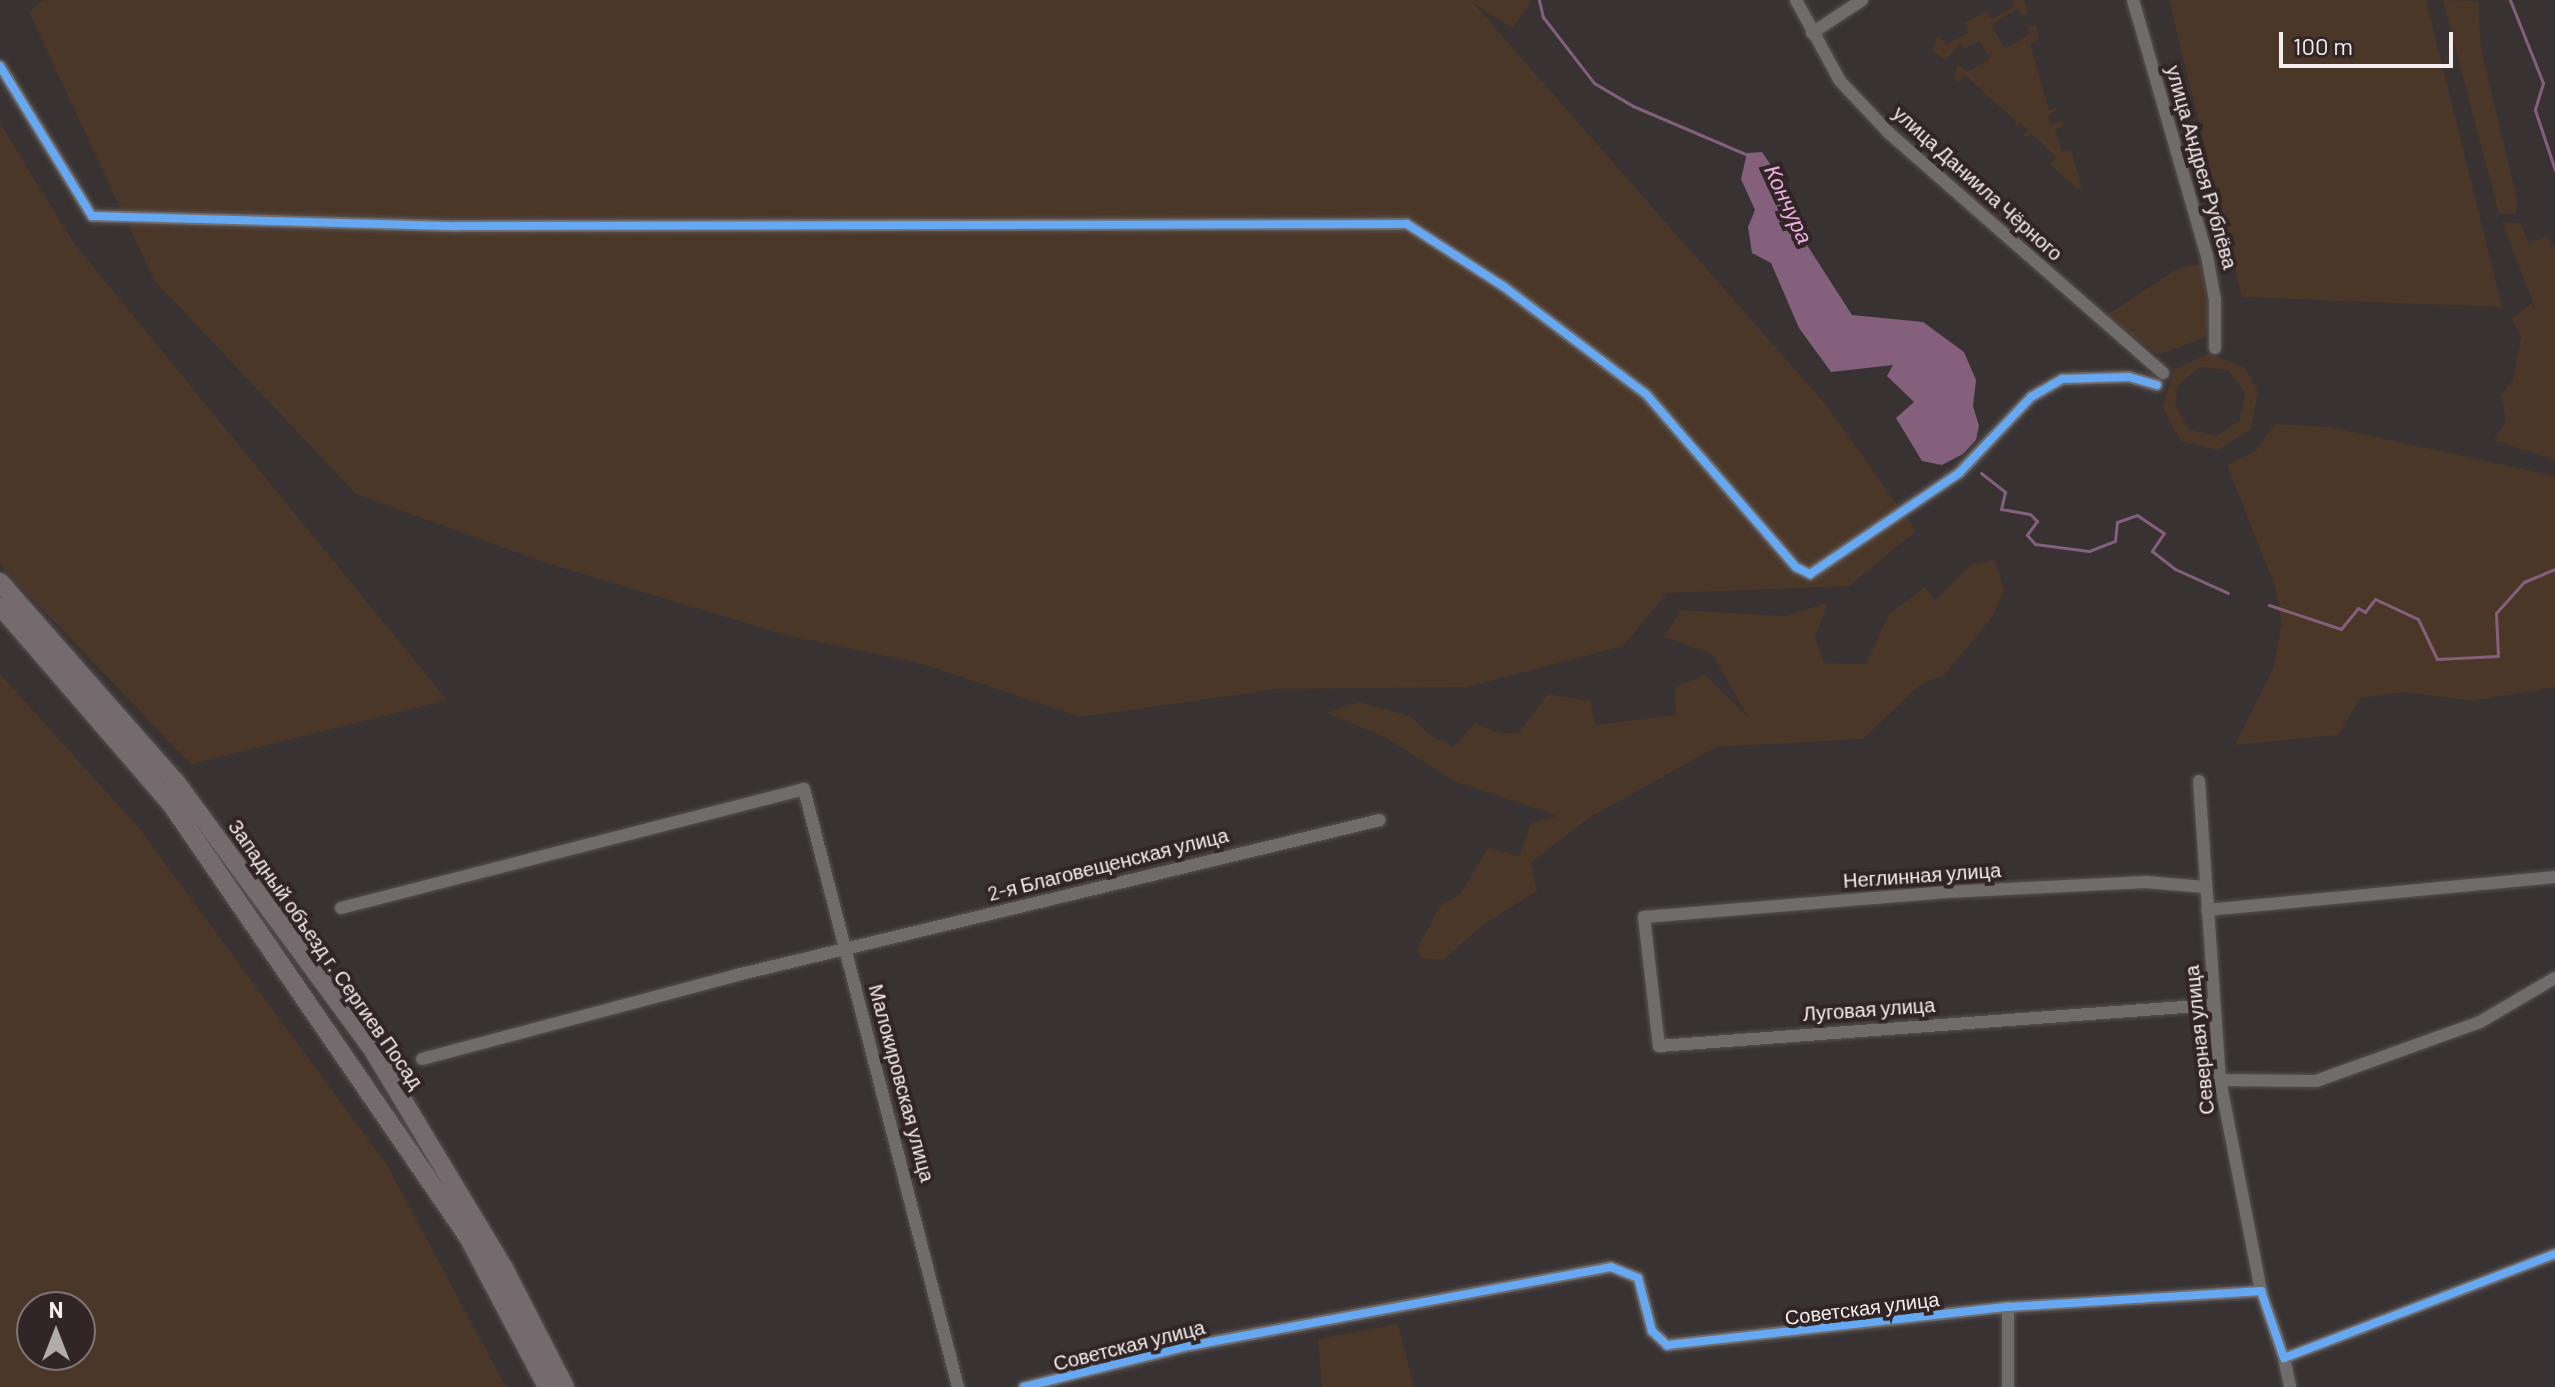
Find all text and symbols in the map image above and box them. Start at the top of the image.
scale bar [2283,16,2457,66]
text: 100 m [2293,31,2353,60]
street label: улица Андрея Рублёва [2161,62,2243,272]
street label: улица Даниила Чёрного [1888,101,2068,265]
water label: Кончура [1759,160,1819,248]
street label: Западный объезд г. Сергиев Посад [224,815,428,1093]
street label: 2-я Благовещенская улица [985,822,1231,906]
street label: Неглинная улица [1842,858,2002,892]
street label: Северная улица [2179,964,2219,1116]
street label: Малокировская улица [864,982,940,1184]
street label: Луговая улица [1802,992,1936,1026]
street label: Советская улица [1783,1287,1941,1329]
north arrow [16,1291,96,1371]
text: N [49,1296,63,1322]
street label: Советская улица [1051,1315,1207,1375]

